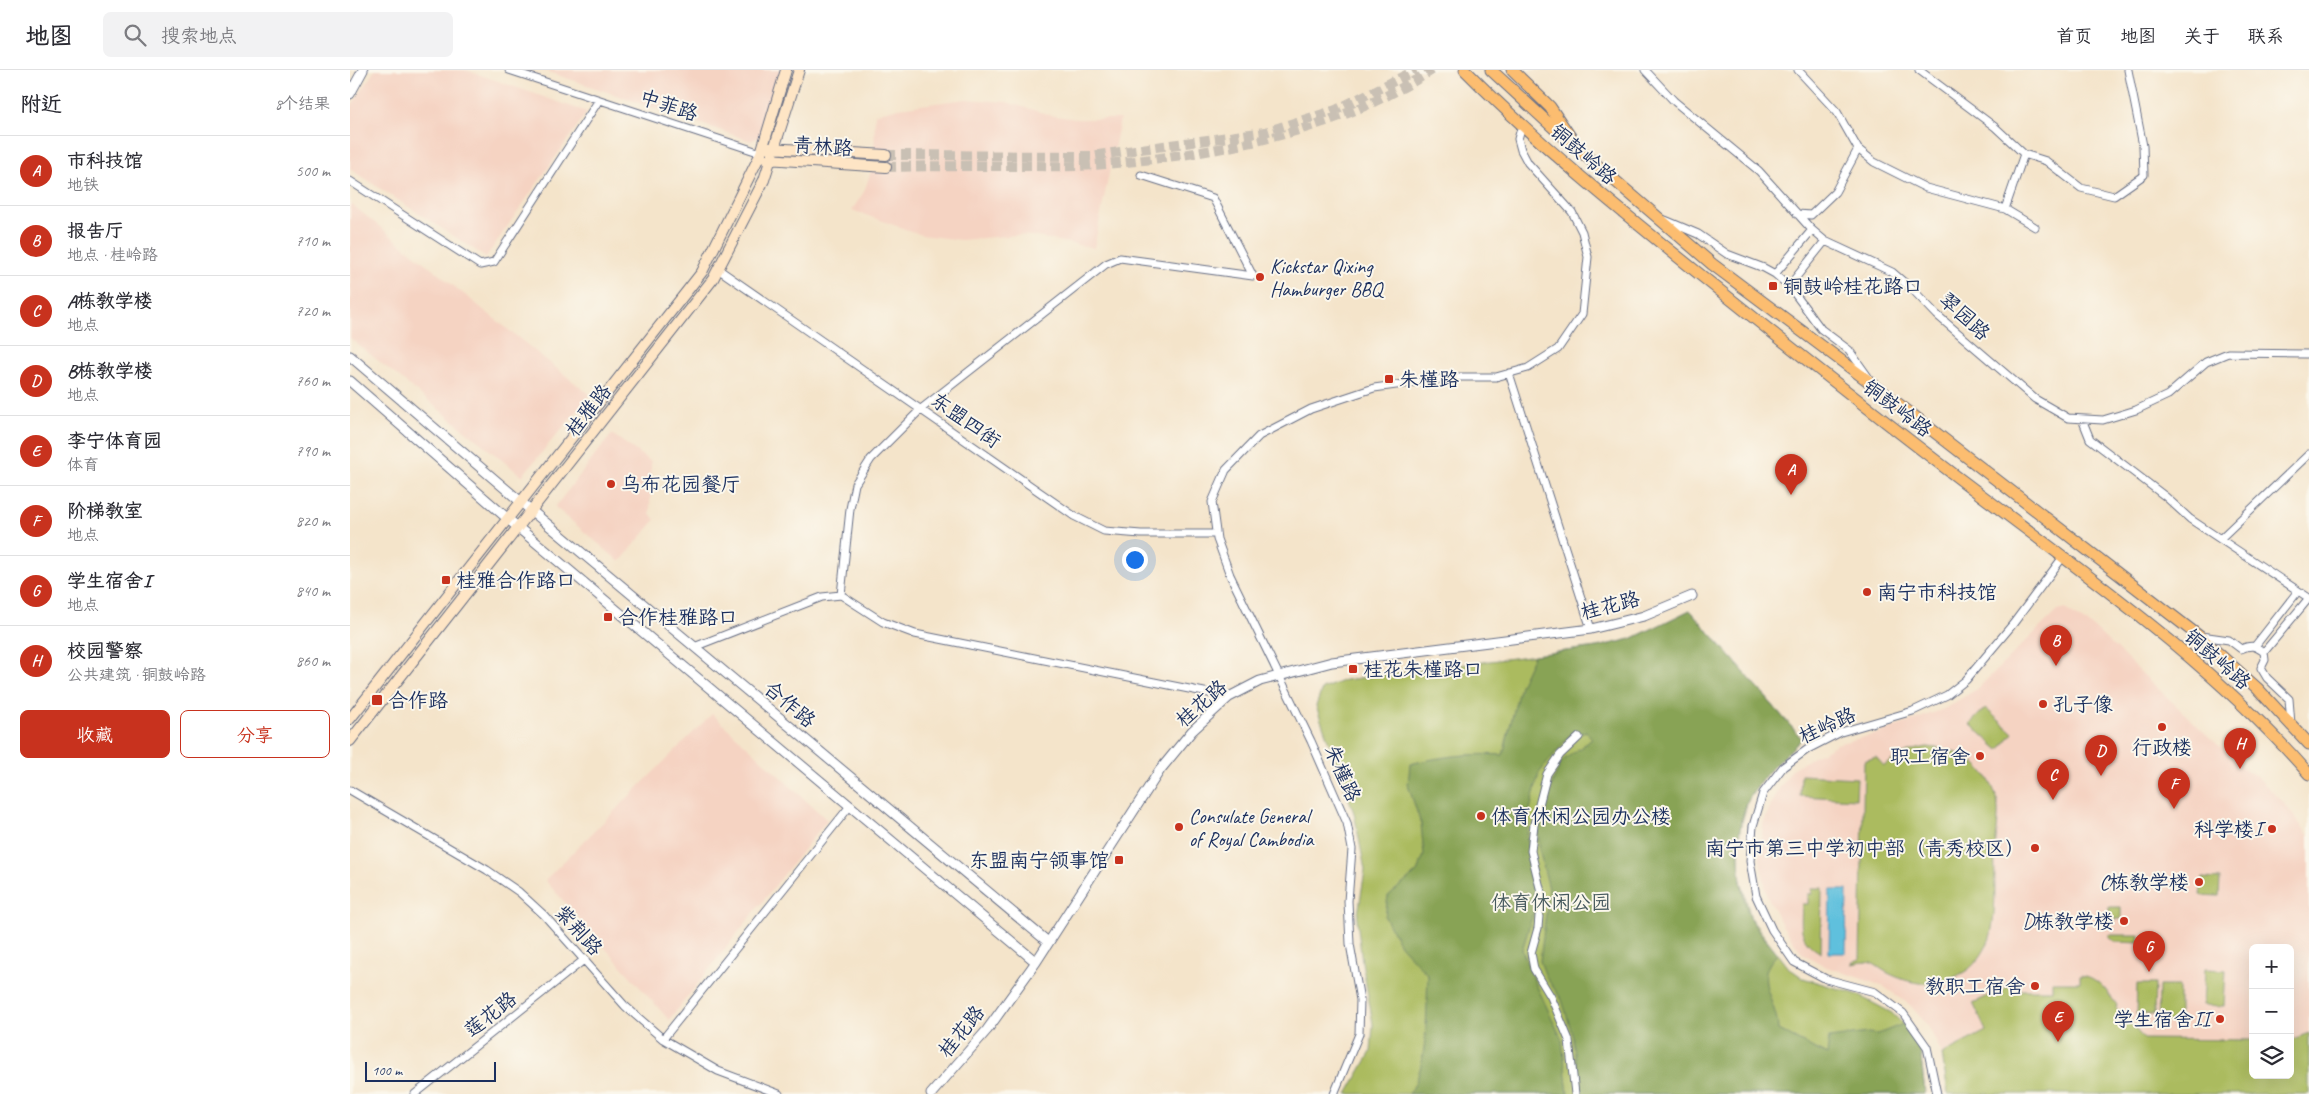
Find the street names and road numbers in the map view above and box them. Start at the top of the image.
street label: 中菲路 [636,84,702,127]
street label: 铜鼓岭路 [1545,119,1623,191]
street label: 青林路 [792,132,855,161]
street label: 翠园路 [1934,287,1996,346]
street label: 铜鼓岭路 [1858,374,1938,443]
street label: 桂雅路 [560,378,617,442]
street label: 东盟四街 [926,387,1006,454]
street label: 桂花路 [1578,586,1643,625]
street label: 铜鼓岭路 [2179,624,2257,696]
street label: 桂花路 [1170,674,1233,732]
street label: 合作路 [759,676,821,734]
street label: 桂岭路 [1795,701,1861,749]
street label: 朱槿路 [1319,741,1367,807]
street label: 紫荆路 [549,900,609,962]
street label: 莲花路 [459,985,522,1043]
street label: 桂花路 [933,999,991,1062]

